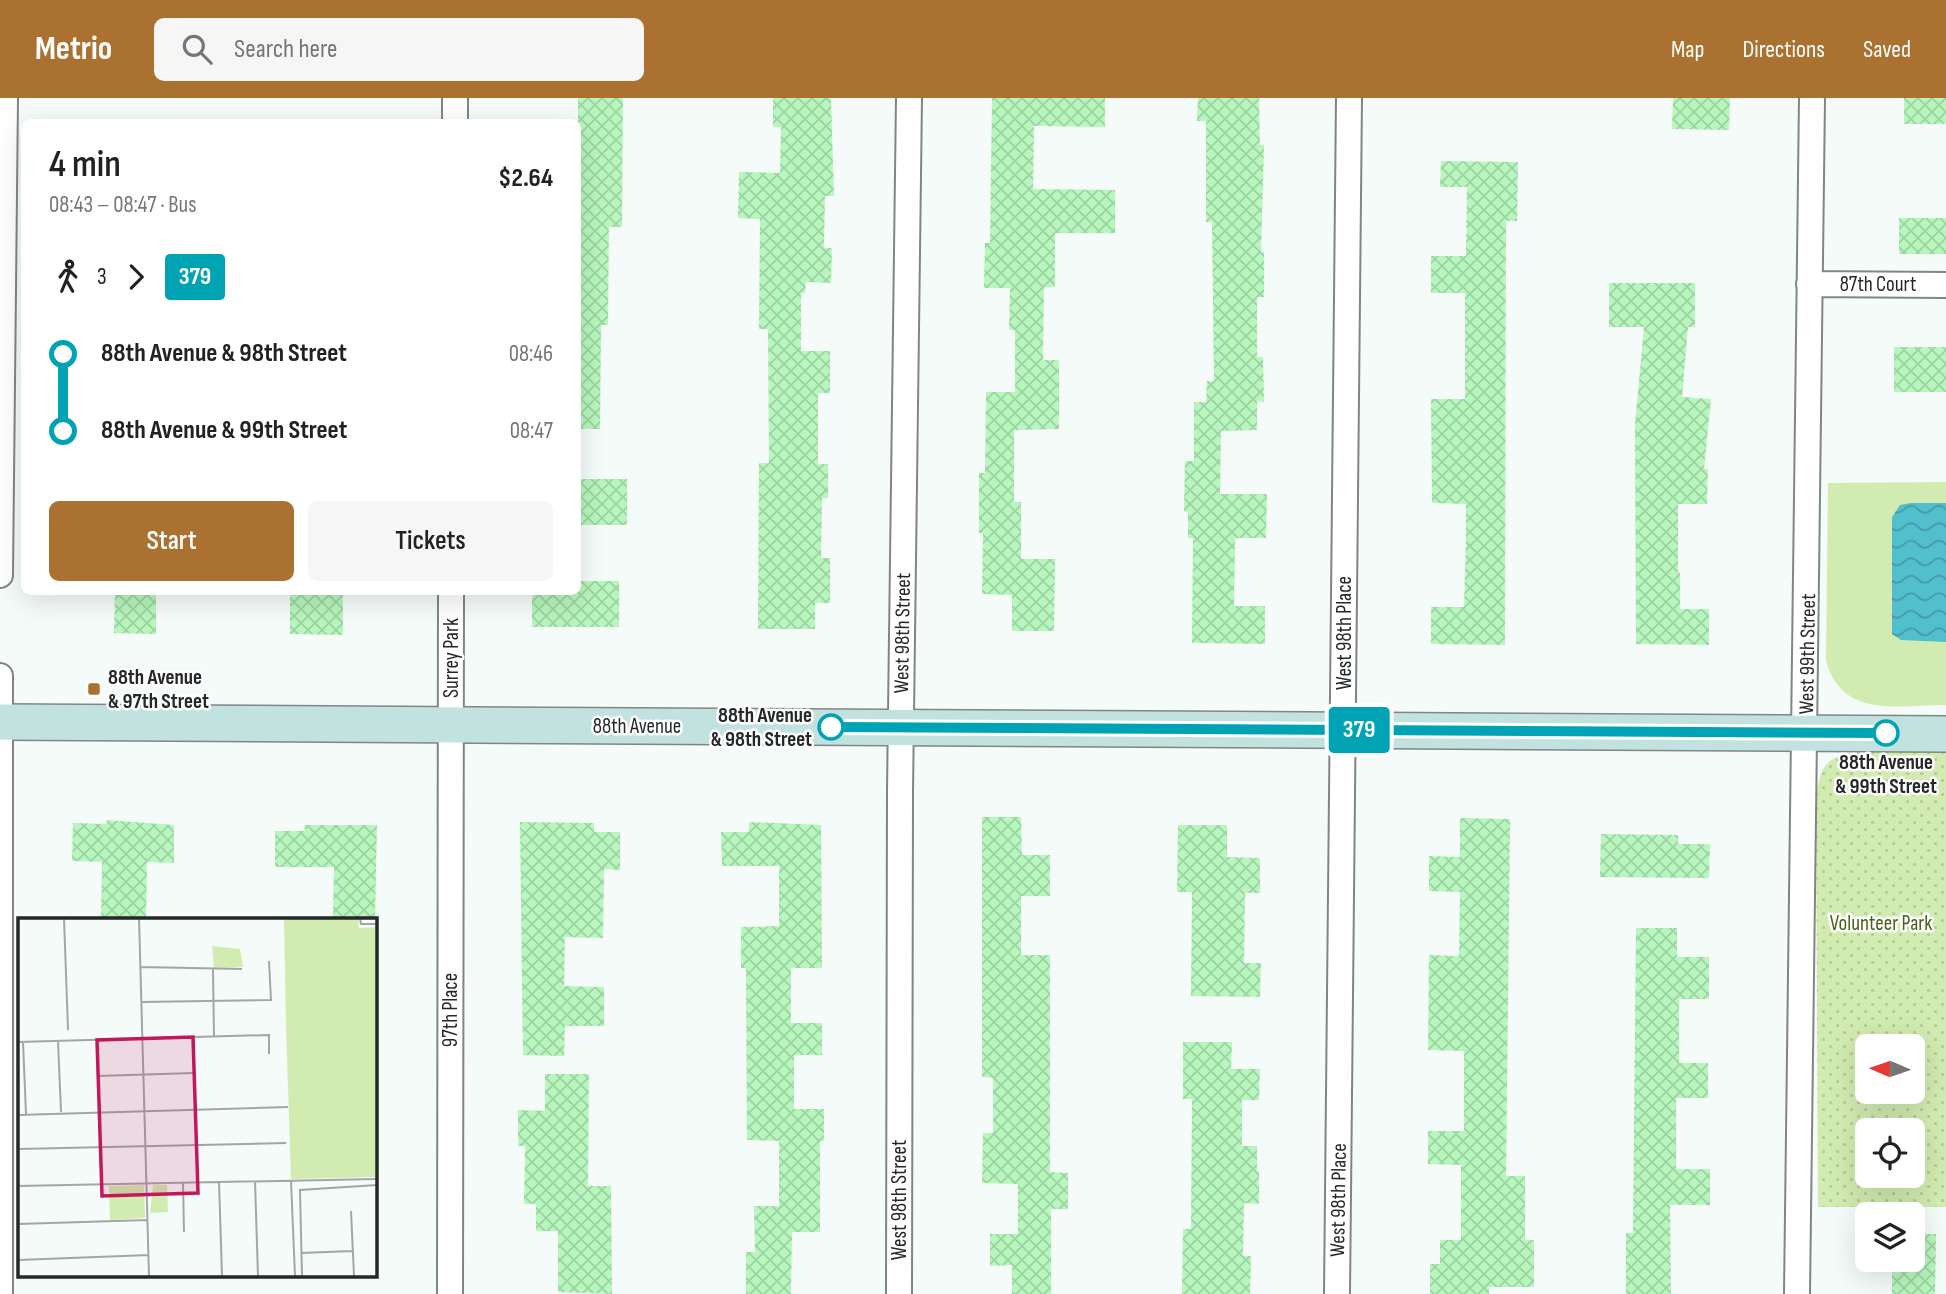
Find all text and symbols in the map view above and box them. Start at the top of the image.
search box [154,18,644,81]
text: Metrio [35,29,112,69]
icon: search [178,30,216,68]
text: Search here [234,34,337,65]
text: Map [1671,35,1704,64]
text: Directions [1742,35,1825,64]
text: Saved [1863,35,1911,64]
text: 4 min [49,142,121,187]
text: $2.64 [498,163,553,194]
text: 08:43 – 08:47 · Bus [49,191,196,219]
icon: walk [49,258,87,296]
icon: forward [117,258,155,296]
text: 379 [179,262,211,291]
text: 3 [97,263,107,291]
street label: 87th Court [1840,272,1916,297]
text: 88th Avenue & 98th Street [101,338,347,369]
text: 08:46 [509,340,553,368]
text: 88th Avenue & 99th Street [101,415,347,446]
text: 08:47 [510,417,553,445]
button: Start [49,501,294,581]
button: Tickets [308,501,553,581]
street label: West 98th Street [889,573,916,694]
street label: West 98th Place [1332,576,1357,690]
street label: West 99th Street [1794,593,1821,715]
street label: Surrey Park [439,618,464,698]
place label: 88th Avenue & 97th Street [108,665,209,714]
marker: 88th Avenue & 97th Street [86,681,102,697]
place label: 88th Avenue & 98th Street [711,703,812,752]
line badge: 379 [1319,707,1399,753]
street label: 88th Avenue [593,714,681,739]
marker: 88th Avenue & 98th Street [818,714,844,740]
text: 379 [1343,715,1375,744]
marker: 88th Avenue & 99th Street [1873,720,1899,746]
place label: 88th Avenue & 99th Street [1835,750,1937,799]
park label: Volunteer Park [1830,911,1932,936]
inset map [18,918,376,1276]
street label: 97th Place [438,973,463,1047]
north arrow [1855,1034,1925,1104]
map controls [1855,1034,1925,1272]
button: locate [1855,1118,1925,1188]
street label: West 98th Street [887,1140,912,1260]
street label: West 98th Place [1325,1143,1352,1257]
button: layers [1855,1202,1925,1272]

